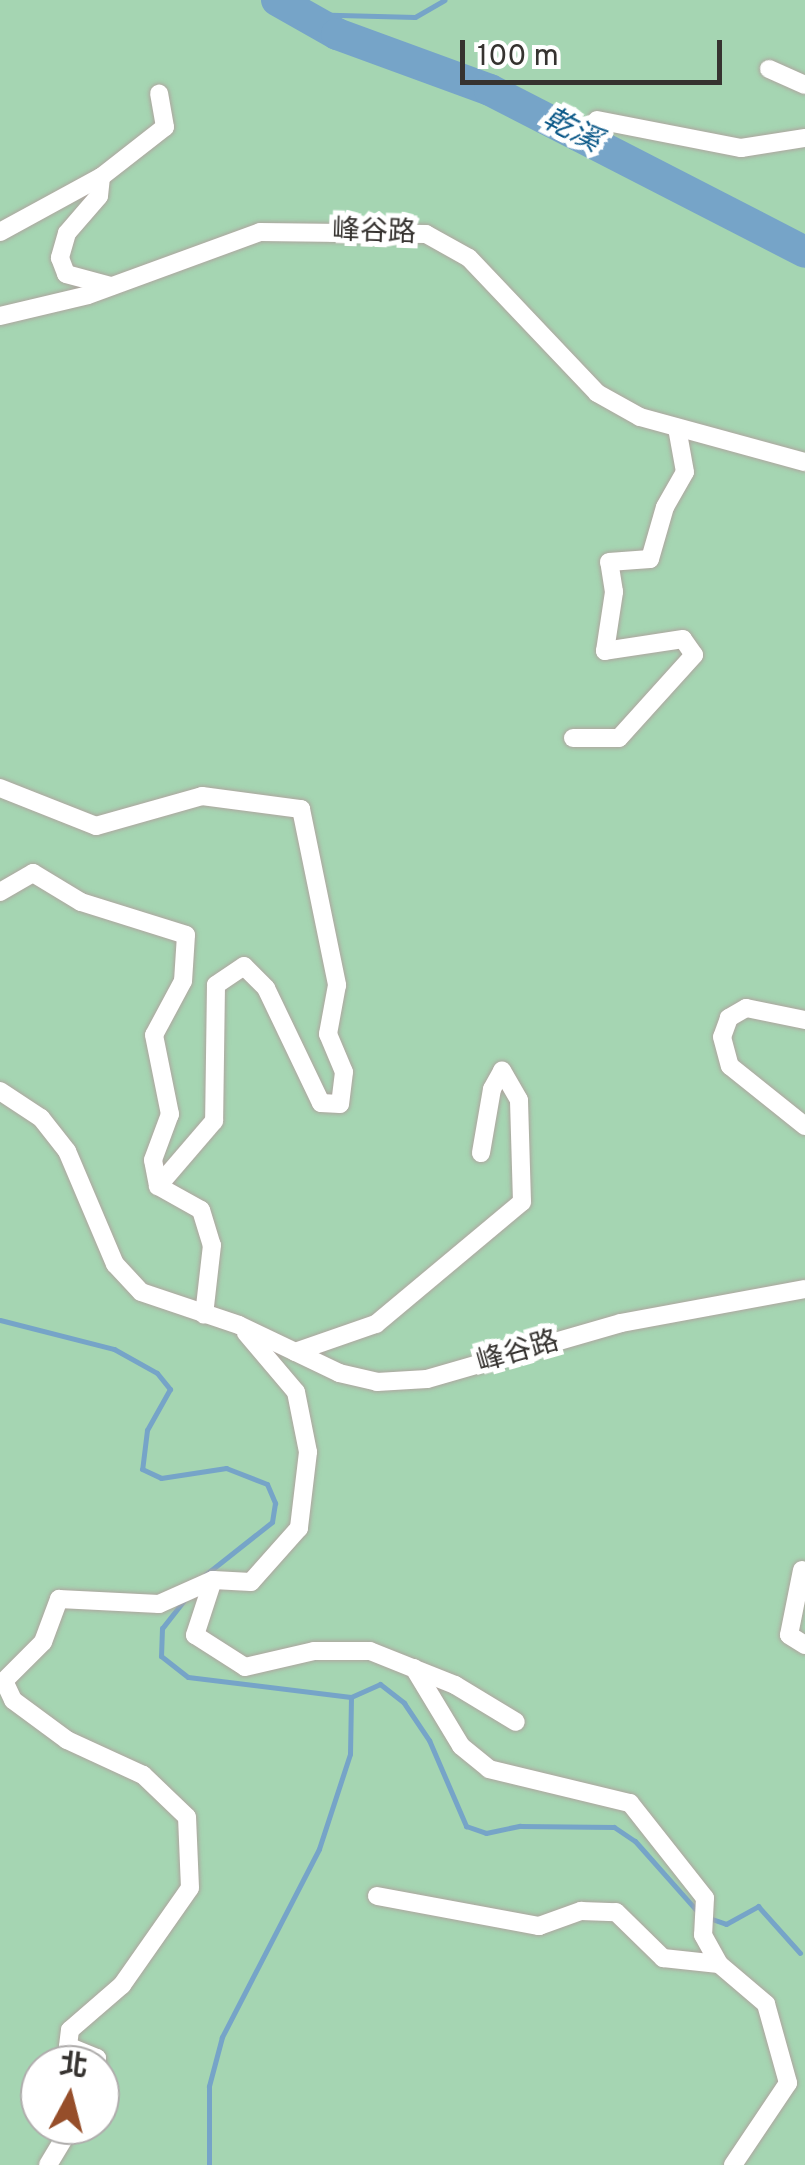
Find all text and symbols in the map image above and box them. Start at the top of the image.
scale bar [465,20,728,82]
text: 100 m [477,39,559,76]
water label: 乾溪 [536,102,606,162]
street label: 峰谷路 [331,215,417,251]
street label: 峰谷路 [473,1325,563,1381]
north arrow [20,2045,120,2145]
text: 北 [57,2048,90,2087]

